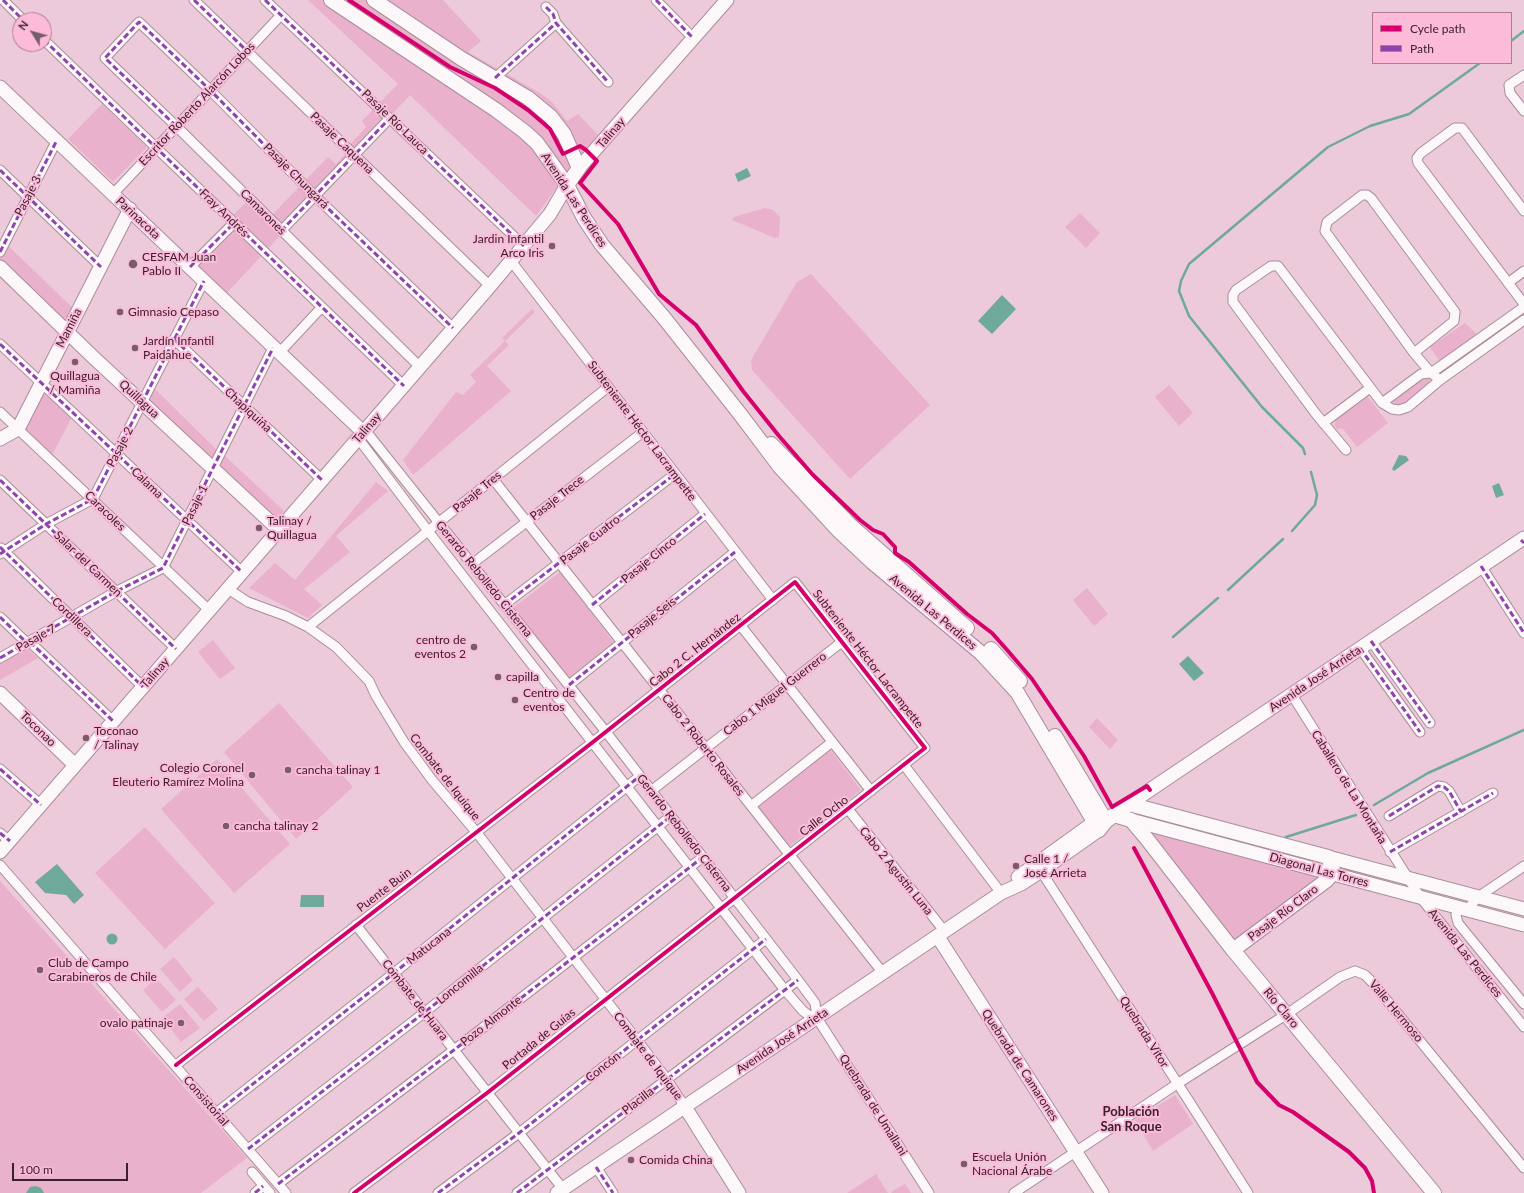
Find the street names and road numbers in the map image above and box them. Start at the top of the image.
street label: Escritor Roberto Alarcón Lobos [136,39,258,169]
street label: Pasaje Río Lauca [359,87,431,157]
street label: Pasaje Caquena [307,109,377,177]
street label: Talinay [594,115,628,151]
street label: Pasaje Chungará [260,140,332,212]
street label: Avenida Las Perdices [538,150,610,250]
street label: Pasaje 3 [12,173,44,219]
street label: Fray Andrés [196,186,252,240]
street label: Camarones [237,186,289,238]
street label: Parinacota [113,194,163,242]
street label: Mamiña [53,306,85,350]
street label: Subteniente Héctor Lacrampette [585,358,699,504]
street label: Quillagua [116,377,162,421]
street label: Chapiquiña [221,385,275,435]
street label: Talinay [350,410,384,446]
street label: Pasaje 2 [104,424,136,470]
street label: Calama [128,464,166,502]
street label: Pasaje Tres [450,468,504,516]
street label: Pasaje Trece [527,472,587,524]
street label: Pasaje 1 [179,482,211,528]
street label: Caracoles [82,488,128,534]
street label: Pasaje Cuatro [557,512,623,568]
street label: Gerardo Rebolledo Cisterna [433,518,535,640]
street label: Salar del Carmen [51,528,125,600]
street label: Pasaje Cinco [619,533,679,587]
street label: Avenida Las Perdices [886,571,980,653]
street label: Subteniente Héctor Lacrampette [810,587,926,731]
street label: Cordillera [49,594,95,640]
street label: Pasaje Seis [625,594,679,642]
street label: Cabo 2 C. Hernández [646,610,744,690]
street label: Pasaje 7 [14,621,58,655]
street label: Avenida José Arrieta [1266,643,1364,715]
street label: Cabo 1 Miguel Guerrero [720,649,830,739]
street label: Talinay [138,655,172,691]
street label: Cabo 2 Roberto Rosales [659,691,747,799]
street label: Toconao [17,708,59,750]
street label: Caballero de La Montaña [1308,728,1390,846]
street label: Combate de Iquique [407,731,483,823]
street label: Gerardo Rebolledo Cisterna [634,771,734,895]
street label: Calle Ocho [797,793,851,839]
street label: Cabo 2 Agustín Luna [856,824,936,918]
street label: Diagonal Las Torres [1268,850,1370,890]
street label: Puente Buin [354,865,414,915]
street label: Pasaje Río Claro [1245,882,1321,944]
street label: Avenida Las Perdices [1425,906,1505,1000]
street label: Matucana [404,924,454,968]
street label: Combate de Huara [379,957,451,1043]
street label: Loncomilla [434,961,486,1007]
street label: Valle Hermoso [1366,977,1426,1045]
street label: Río Claro [1260,985,1302,1031]
street label: Pozo Almonte [458,993,524,1049]
street label: Quebrada Vitor [1116,994,1172,1070]
street label: Portada de Guías [500,1005,578,1073]
street label: Avenida José Arrieta [733,1005,831,1077]
street label: Quebrada de Camarones [978,1006,1062,1124]
street label: Combate de Iquique [610,1009,686,1103]
street label: Concón [583,1049,623,1085]
street label: Quebrada de Umallani [836,1052,910,1158]
street label: Consistorial [180,1073,232,1129]
street label: Placilla [619,1084,657,1118]

